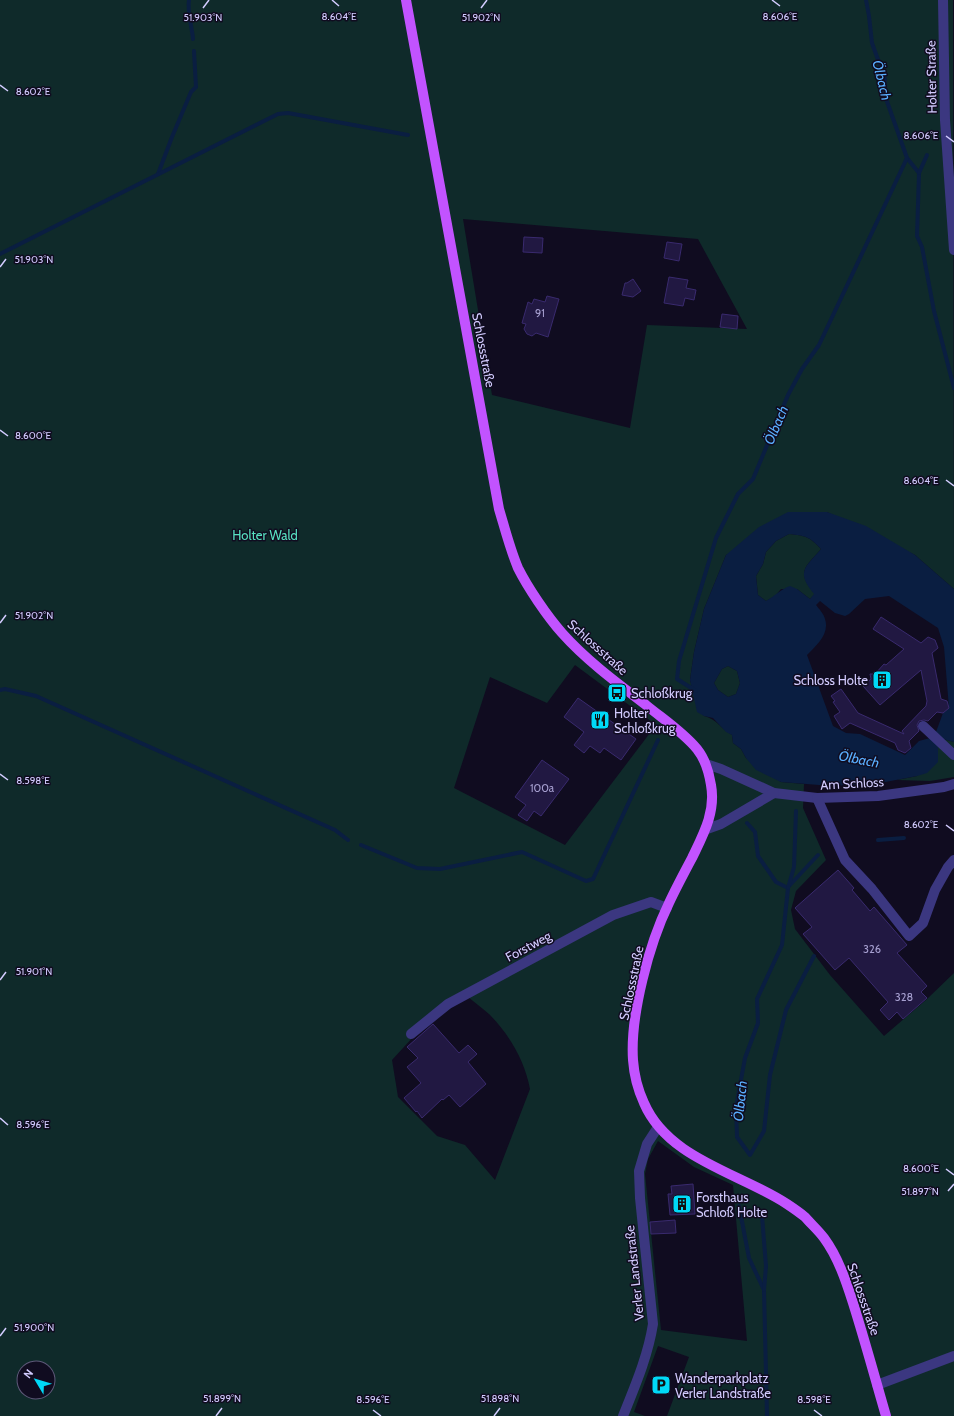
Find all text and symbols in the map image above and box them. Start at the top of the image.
text: 8.604°E [322,10,357,23]
text: 8.606°E [763,10,798,23]
text: 51.903°N [184,11,222,24]
text: 51.902°N [462,11,500,24]
street label: Holter Straße [922,40,940,114]
water label: Ölbach [868,58,896,102]
text: 8.602°E [16,85,51,98]
text: 8.606°E [904,129,939,142]
text: 51.903°N [15,253,53,266]
house number: 91 [535,306,545,320]
street label: Schlossstraße [469,311,499,389]
water label: Ölbach [760,403,792,447]
text: 8.600°E [15,429,52,442]
text: 8.604°E [904,474,939,487]
park label: Holter Wald [232,527,298,543]
text: 51.902°N [15,609,53,622]
street label: Schlossstraße [565,616,632,678]
building icon: Schloss Holte [871,669,893,691]
place label: Schloss Holte [793,672,868,688]
bus stop icon: Schloßkrug [606,682,628,704]
place label: Schloßkrug [631,685,693,701]
place label: Holter Schloßkrug [614,705,676,736]
restaurant icon: Holter Schloßkrug [589,709,611,731]
water label: Ölbach [837,746,881,772]
street label: Am Schloss [820,773,885,793]
text: 8.598°E [16,774,50,787]
house number: 100a [530,781,555,795]
text: 8.602°E [904,818,939,831]
street label: Forstweg [502,927,554,965]
house number: 326 [863,942,881,956]
street label: Schlossstraße [615,944,647,1022]
text: 51.901°N [16,965,52,978]
house number: 328 [895,990,913,1004]
water label: Ölbach [729,1080,751,1122]
text: 8.596°E [16,1118,50,1131]
text: 8.600°E [903,1162,940,1175]
text: 51.897°N [901,1185,939,1198]
place label: Forsthaus Schloß Holte [696,1189,767,1220]
building icon: Forsthaus Schloß Holte [671,1193,693,1215]
street label: Verler Landstraße [621,1224,647,1322]
street label: Schlossstraße [844,1261,884,1338]
text: 51.900°N [14,1321,54,1334]
north arrow [16,1360,56,1400]
text: N [20,1366,36,1381]
place label: Wanderparkplatz Verler Landstraße [675,1370,771,1401]
parking icon: Wanderparkplatz Verler Landstraße [650,1374,672,1396]
text: 51.899°N [203,1392,241,1405]
text: 51.898°N [481,1392,519,1405]
text: 8.596°E [356,1393,390,1406]
text: 8.598°E [797,1393,831,1406]

